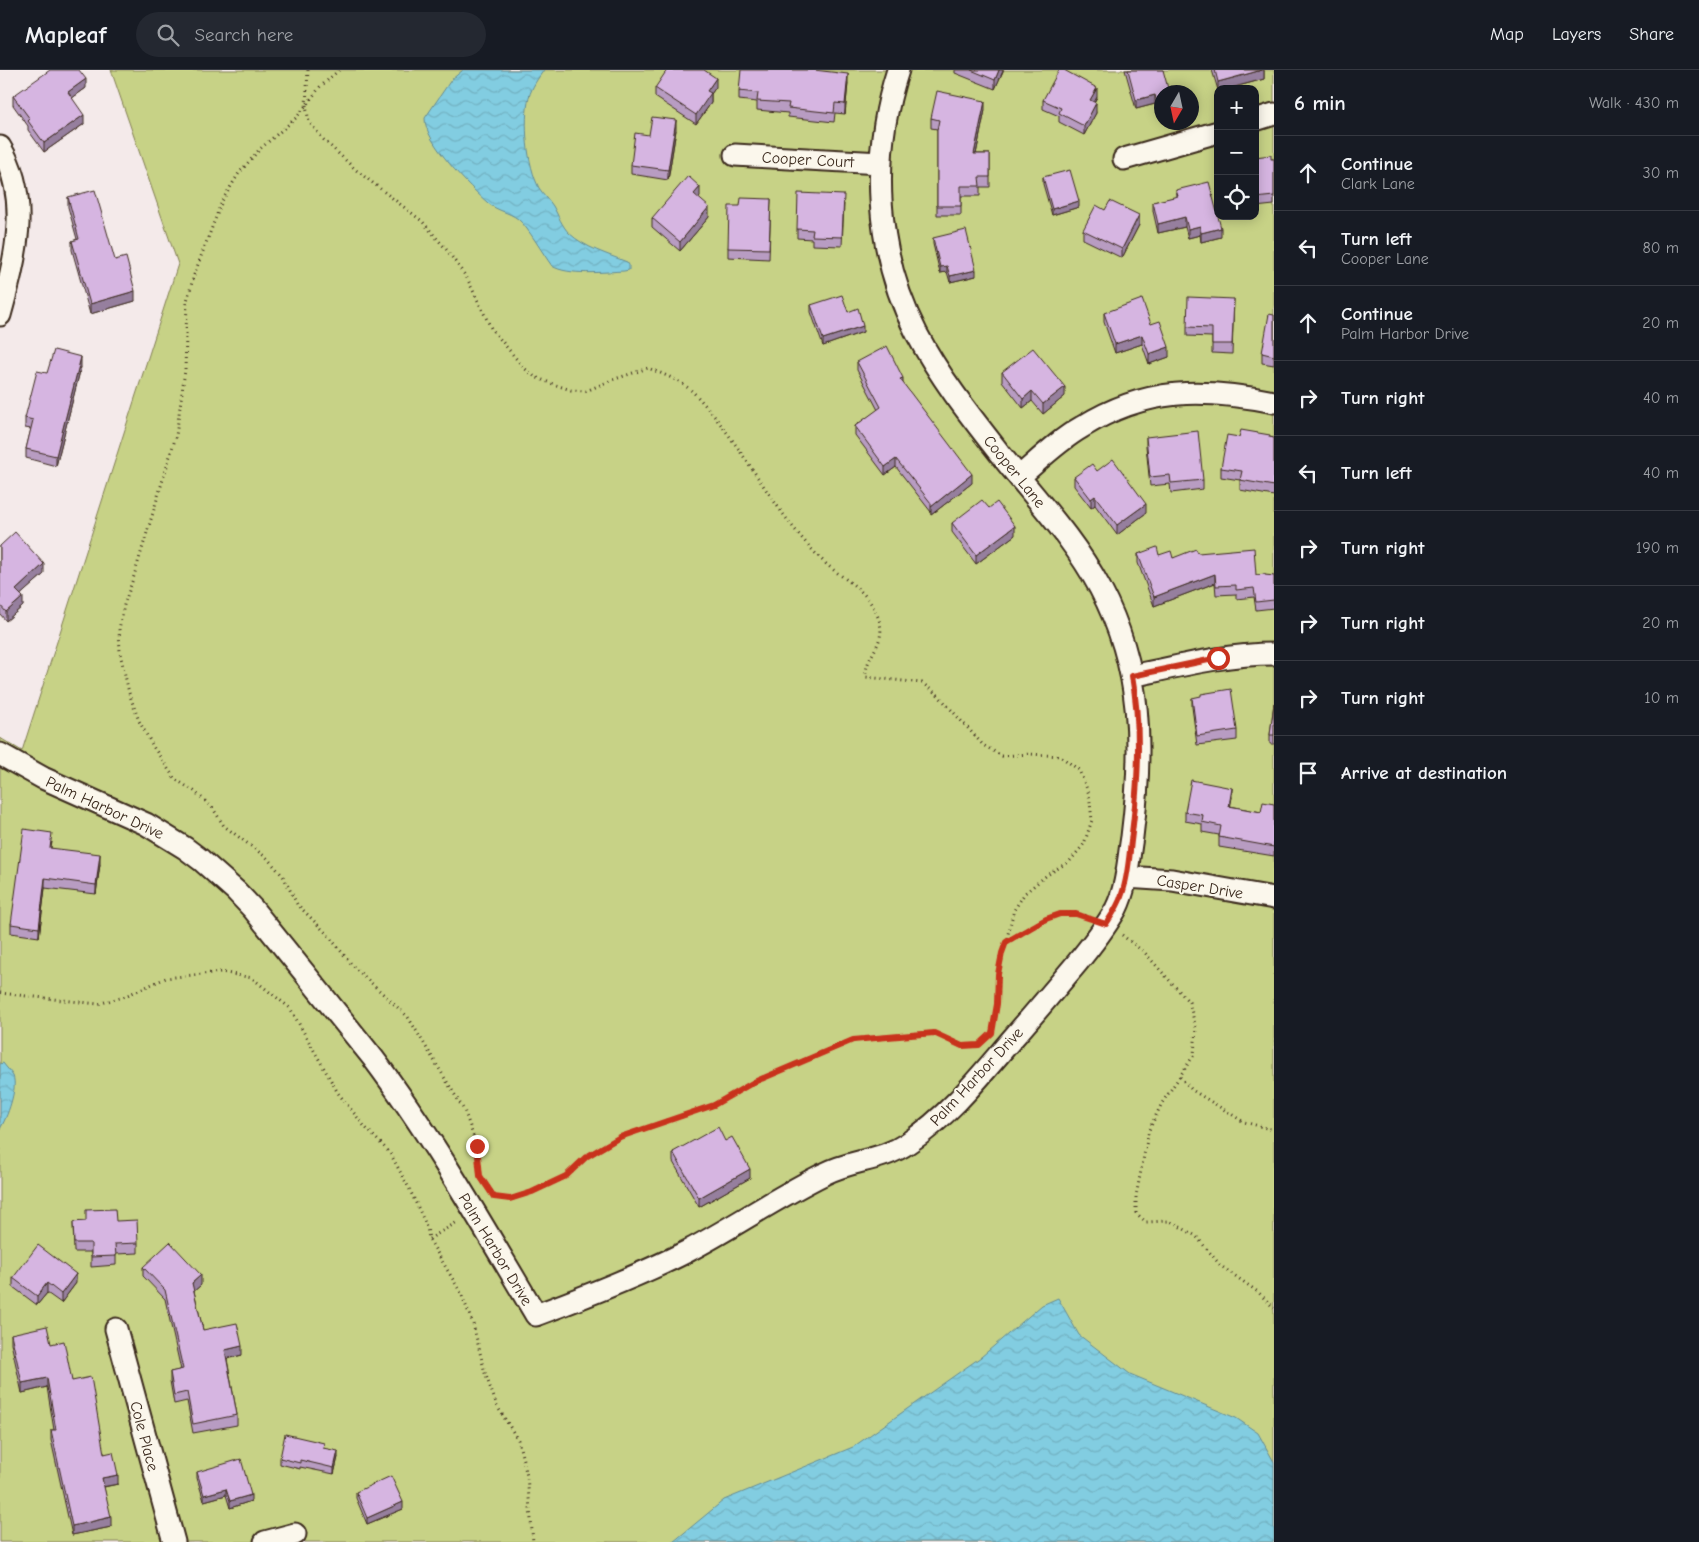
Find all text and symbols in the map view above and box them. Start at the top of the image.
search box [136,12,486,57]
text: Mapleaf [25,21,106,49]
icon: search [154,21,182,49]
text: Search here [194,24,293,46]
text: Map [1490,24,1524,45]
text: Layers [1552,24,1601,45]
text: Share [1629,24,1674,45]
north arrow [1154,85,1199,130]
map controls [1214,85,1259,220]
button: + [1214,85,1259,130]
text: 6 min [1294,91,1346,115]
text: Walk · 430 m [1589,94,1679,112]
button: − [1214,130,1259,175]
street label: Cooper Court [761,149,855,171]
text: Continue [1341,153,1413,175]
icon: ahead [1294,159,1322,187]
text: 30 m [1643,164,1679,182]
button: locate [1214,175,1259,220]
text: Clark Lane [1341,175,1415,193]
text: Turn left [1341,228,1412,250]
icon: left [1294,234,1322,262]
text: 80 m [1642,239,1679,257]
text: Cooper Lane [1341,250,1429,268]
text: Continue [1341,303,1413,325]
icon: ahead [1294,309,1322,337]
text: 20 m [1642,314,1679,332]
text: Palm Harbor Drive [1341,325,1469,343]
icon: right [1294,384,1322,412]
text: Turn right [1341,387,1425,409]
text: 40 m [1643,389,1679,407]
street label: Cooper Lane [980,432,1049,511]
icon: left [1294,459,1322,487]
text: Turn left [1341,462,1412,484]
text: 40 m [1643,464,1679,482]
icon: right [1294,534,1322,562]
text: Turn right [1341,537,1425,559]
text: 190 m [1636,539,1679,557]
icon: right [1294,609,1322,637]
text: Turn right [1341,612,1425,634]
text: 20 m [1642,614,1679,632]
route start [1207,647,1230,670]
icon: right [1294,684,1322,712]
text: Turn right [1341,687,1425,709]
text: 10 m [1644,689,1679,707]
icon: arrive [1294,759,1322,787]
text: Arrive at destination [1341,762,1507,784]
street label: Palm Harbor Drive [43,773,166,843]
street label: Casper Drive [1155,871,1244,903]
street label: Palm Harbor Drive [927,1024,1027,1130]
route end [466,1135,489,1158]
street label: Palm Harbor Drive [454,1190,536,1309]
street label: Cole Place [126,1399,162,1473]

